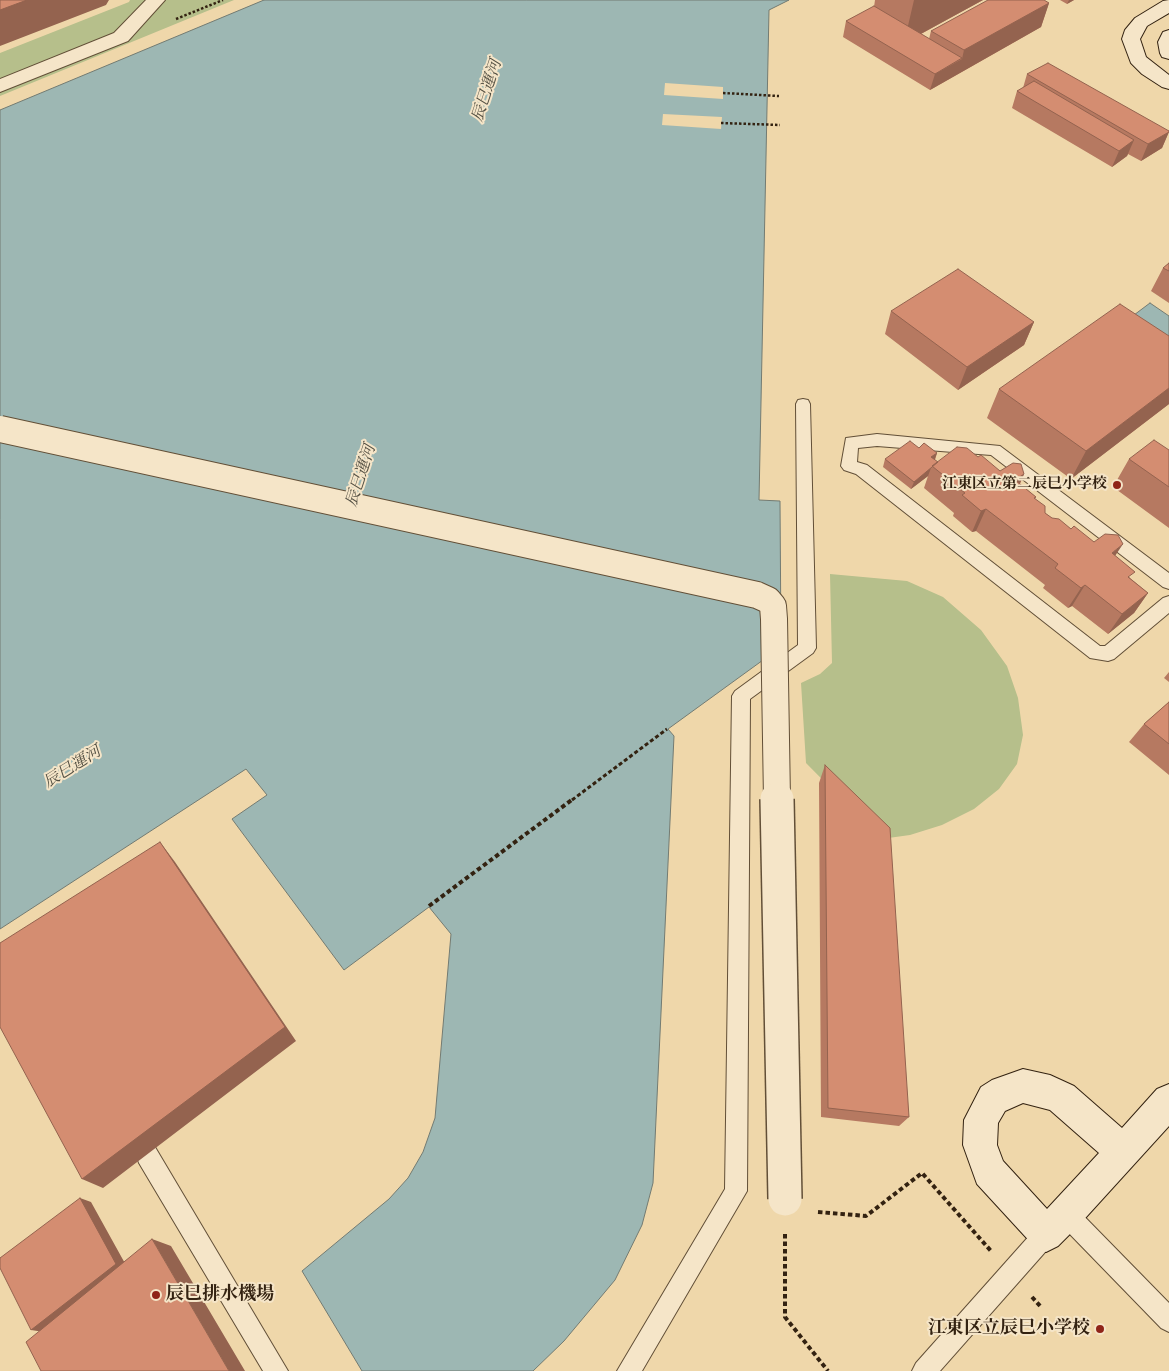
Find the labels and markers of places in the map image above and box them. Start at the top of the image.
place label: 江東区立第二辰巳小学校 [942,476,1107,494]
marker: 江東区立第二辰巳小学校 [1111,479,1123,491]
place label: 辰巳排水機場 [166,1284,274,1306]
marker: 辰巳排水機場 [150,1289,162,1301]
place label: 江東区立辰巳小学校 [928,1318,1090,1340]
marker: 江東区立辰巳小学校 [1094,1323,1106,1335]

